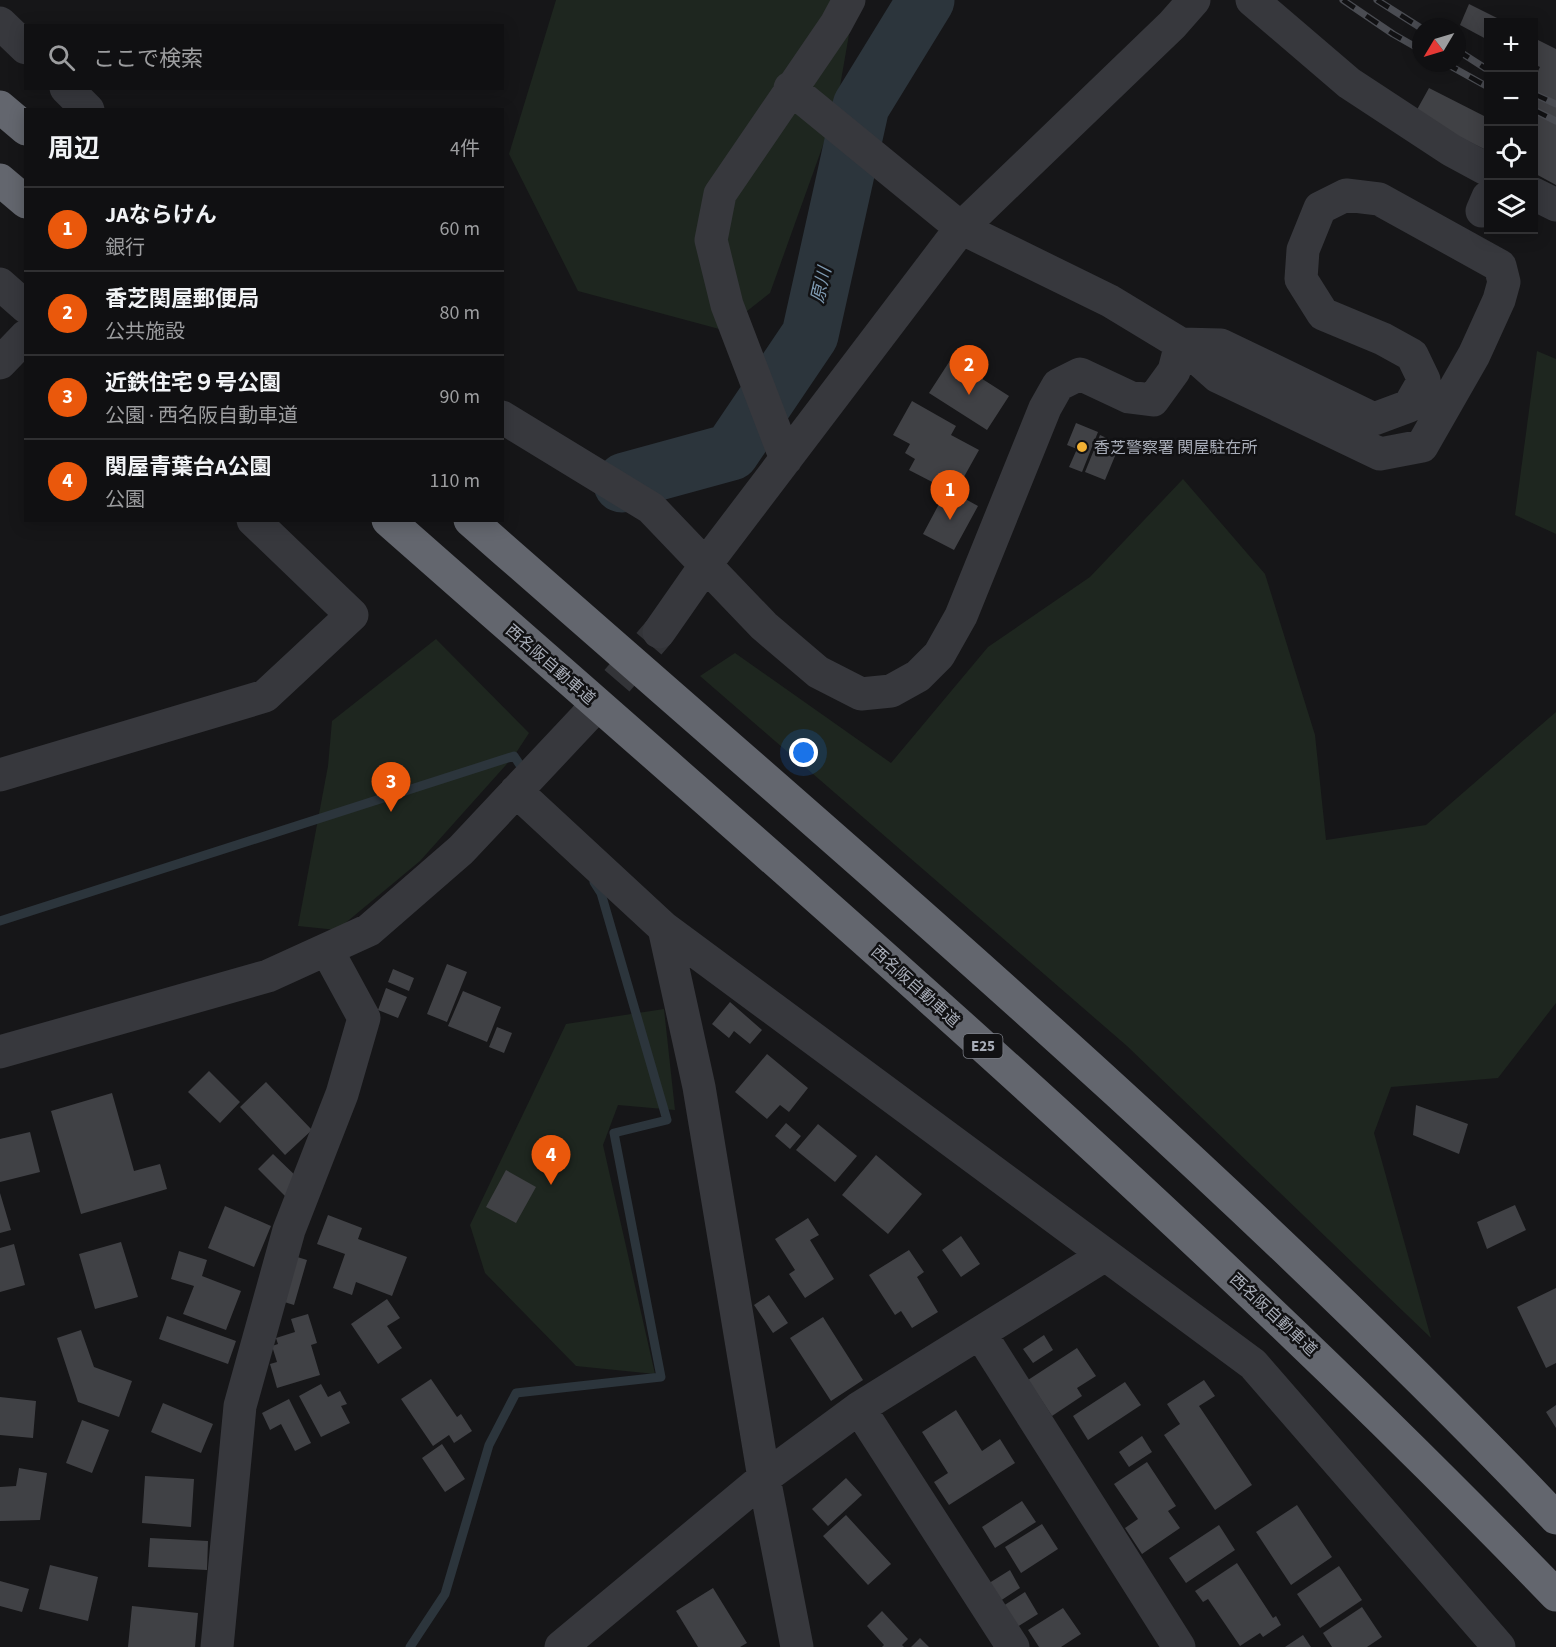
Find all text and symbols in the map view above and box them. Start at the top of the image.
north arrow [1412,18,1466,72]
map controls [1484,18,1538,234]
button: + [1484,18,1538,72]
search box [24,24,504,90]
icon: search [45,41,78,74]
text: ここで検索 [93,43,203,75]
button: − [1484,72,1538,126]
button: locate [1484,126,1538,180]
text: 周辺 [48,130,100,167]
text: 4件 [450,135,480,163]
button: layers [1484,180,1538,234]
text: JAならけん [105,199,217,231]
text: 1 [62,215,73,243]
text: 60 m [440,215,480,243]
text: 銀行 [105,234,145,262]
water label: 原川 [805,263,838,305]
text: 香芝関屋郵便局 [105,283,259,315]
text: 2 [62,299,73,327]
text: 80 m [440,299,480,327]
text: 公共施設 [105,318,185,346]
pin: 2 [950,346,988,395]
text: 近鉄住宅９号公園 [105,367,281,399]
text: 3 [62,383,73,411]
text: 90 m [440,383,480,411]
text: 公園 · 西名阪自動車道 [105,402,298,430]
place label: 香芝警察署 関屋駐在所 [1094,437,1257,459]
marker: 香芝警察署 関屋駐在所 [1075,440,1089,454]
text: 関屋青葉台A公園 [105,451,272,483]
text: 4 [62,467,73,495]
text: 110 m [430,467,480,495]
pin: 1 [930,470,970,520]
text: 公園 [105,486,145,514]
street label: 西名阪自動車道 [501,620,600,710]
your location [789,738,818,767]
pin: 3 [372,762,410,812]
street label: 西名阪自動車道 [866,941,964,1032]
road number: E25 [964,1034,1002,1058]
pin: 4 [532,1136,570,1185]
street label: 西名阪自動車道 [1225,1268,1322,1361]

